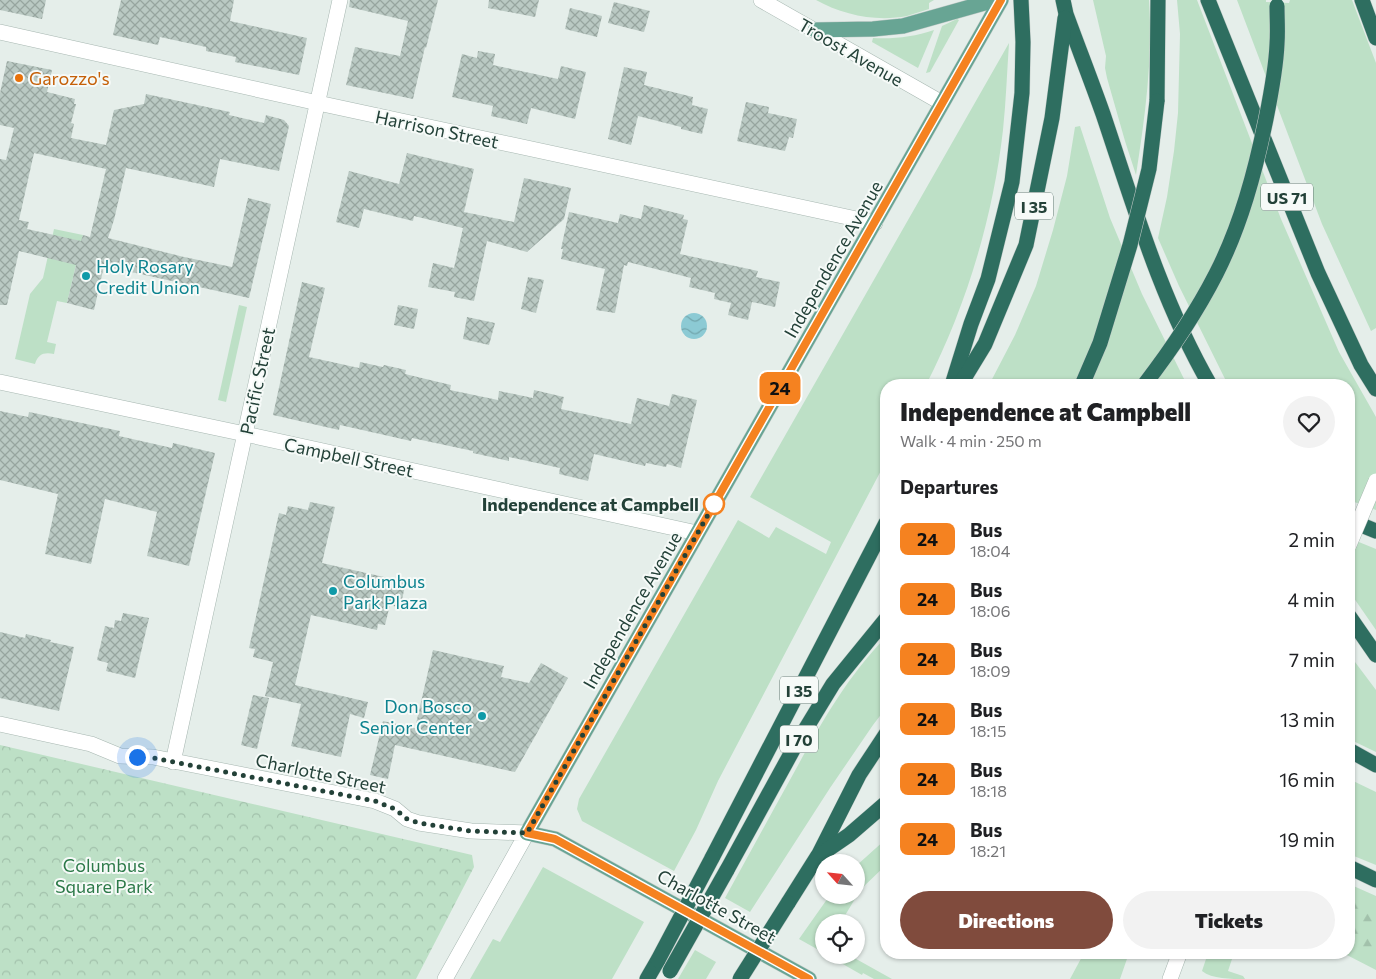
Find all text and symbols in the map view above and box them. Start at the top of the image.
street label: Troost Avenue [795,13,907,91]
place label: Garozzo's [29,67,110,89]
marker: Garozzo's [13,72,25,84]
street label: Harrison Street [373,105,501,153]
street label: Independence Avenue [779,177,887,341]
road number: US 71 [1261,183,1313,210]
road number: I 35 [1015,192,1053,220]
place label: Holy Rosary Credit Union [96,255,200,298]
marker: Holy Rosary Credit Union [80,270,92,282]
street label: Pacific Street [235,325,279,437]
line badge: 24 [758,372,802,404]
text: 24 [769,377,791,399]
button: heart [1283,396,1335,448]
text: Independence at Campbell [900,397,1191,426]
text: Walk · 4 min · 250 m [900,431,1042,450]
street label: Campbell Street [282,433,416,481]
text: Departures [900,475,998,498]
place label: Independence at Campbell [482,493,699,515]
marker: Independence at Campbell [703,493,725,515]
text: Bus [970,518,1002,541]
street label: Independence Avenue [578,528,686,692]
text: 24 [917,528,938,550]
text: 2 min [1288,528,1335,551]
text: 18:04 [970,541,1010,560]
place label: Columbus Park Plaza [343,570,428,613]
text: Bus [970,578,1002,601]
marker: Columbus Park Plaza [327,585,339,597]
text: 24 [917,588,938,610]
text: 4 min [1288,588,1335,611]
text: 18:06 [970,601,1010,620]
text: Bus [970,638,1002,661]
text: 24 [917,648,938,670]
text: 7 min [1289,648,1335,671]
text: 18:09 [970,661,1010,680]
road number: I 35 [780,676,818,704]
place label: Don Bosco Senior Center [360,695,472,738]
text: Bus [970,698,1002,721]
text: 24 [917,708,938,730]
text: 13 min [1280,708,1335,731]
marker: Don Bosco Senior Center [476,710,488,722]
text: 18:15 [970,721,1006,740]
road number: I 70 [780,726,818,752]
your location [125,745,150,770]
street label: Charlotte Street [254,748,388,798]
text: Bus [970,758,1002,781]
text: 24 [917,768,938,790]
text: 16 min [1279,768,1335,791]
text: 18:18 [970,781,1007,800]
text: Bus [970,818,1002,841]
text: 24 [917,828,938,850]
text: 19 min [1279,828,1335,851]
text: 18:21 [970,841,1006,860]
park label: Columbus Square Park [55,854,153,897]
north arrow [815,854,865,904]
map controls [815,854,865,964]
street label: Charlotte Street [654,864,780,948]
button: Directions [900,891,1113,949]
button: Tickets [1123,891,1335,949]
button: locate [815,914,865,964]

